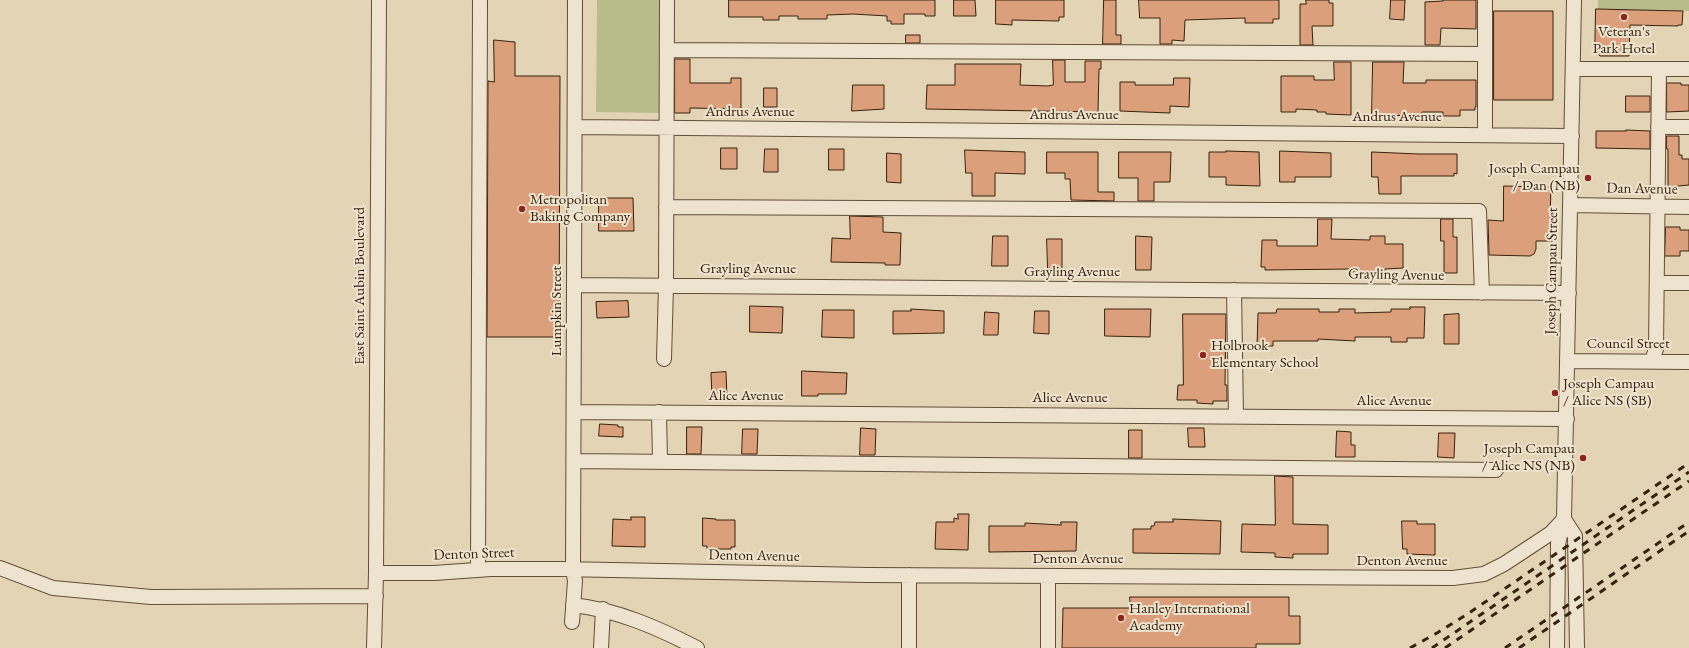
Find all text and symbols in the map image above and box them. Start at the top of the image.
marker: Veteran's Park Hotel [1619,12,1629,22]
place label: Veteran's Park Hotel [1593,23,1655,58]
street label: Andrus Avenue [705,103,795,121]
street label: Andrus Avenue [1029,106,1119,124]
street label: Andrus Avenue [1352,108,1442,126]
place label: Joseph Campau / Dan (NB) [1489,160,1580,195]
marker: Joseph Campau / Dan (NB) [1583,173,1593,183]
street label: Dan Avenue [1606,179,1678,199]
place label: Metropolitan Baking Company [530,191,630,226]
marker: Metropolitan Baking Company [517,204,527,214]
street label: East Saint Aubin Boulevard [351,207,369,365]
street label: Joseph Campau Street [1542,207,1562,335]
street label: Grayling Avenue [700,260,796,278]
street label: Grayling Avenue [1024,263,1120,281]
street label: Grayling Avenue [1348,265,1444,285]
street label: Lumpkin Street [548,266,566,356]
street label: Council Street [1586,335,1670,353]
place label: Holbrook Elementary School [1211,337,1319,372]
marker: Holbrook Elementary School [1198,350,1208,360]
place label: Joseph Campau / Alice NS (SB) [1563,375,1654,410]
street label: Alice Avenue [708,387,784,405]
marker: Joseph Campau / Alice NS (SB) [1550,388,1560,398]
street label: Alice Avenue [1032,389,1108,407]
street label: Alice Avenue [1356,392,1432,410]
place label: Joseph Campau / Alice NS (NB) [1482,440,1575,475]
marker: Joseph Campau / Alice NS (NB) [1578,453,1588,463]
street label: Denton Street [433,544,515,564]
street label: Denton Avenue [708,546,800,566]
street label: Denton Avenue [1032,550,1124,568]
street label: Denton Avenue [1356,552,1448,570]
place label: Hanley International Academy [1129,600,1250,635]
marker: Hanley International Academy [1116,613,1126,623]

